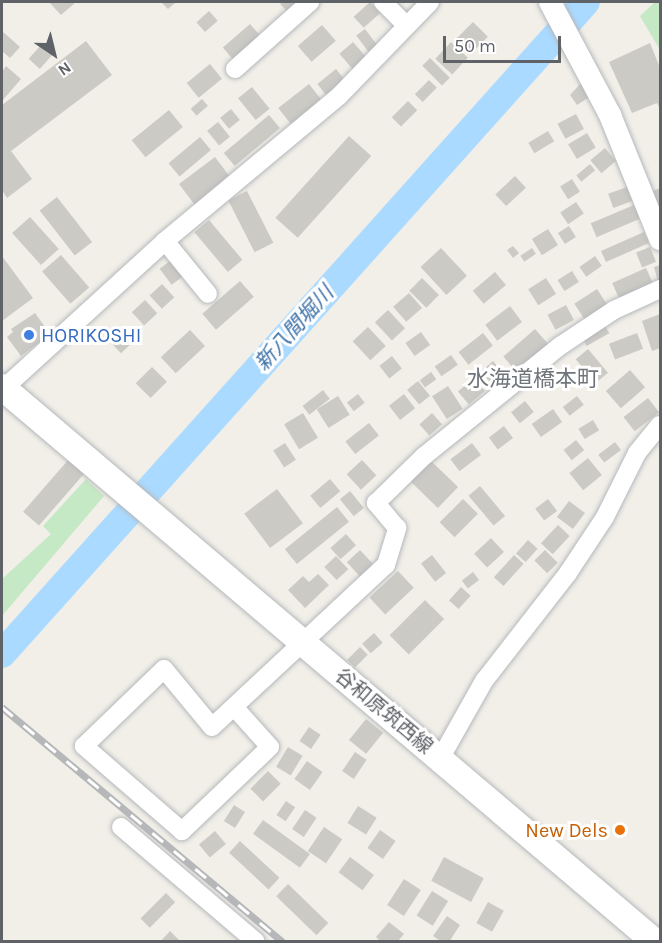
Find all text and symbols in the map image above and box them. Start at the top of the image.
north arrow [24,24,84,84]
scale bar [446,24,564,62]
text: 50 m [454,35,496,57]
text: N [54,58,75,80]
water label: 新八間堀川 [250,281,338,375]
place label: HORIKOSHI [41,323,141,347]
marker: HORIKOSHI [22,328,36,342]
district label: 水海道橋本町 [467,367,599,393]
street label: 谷和原筑西線 [330,663,438,759]
place label: New Dels [525,818,608,842]
marker: New Dels [613,823,627,837]

